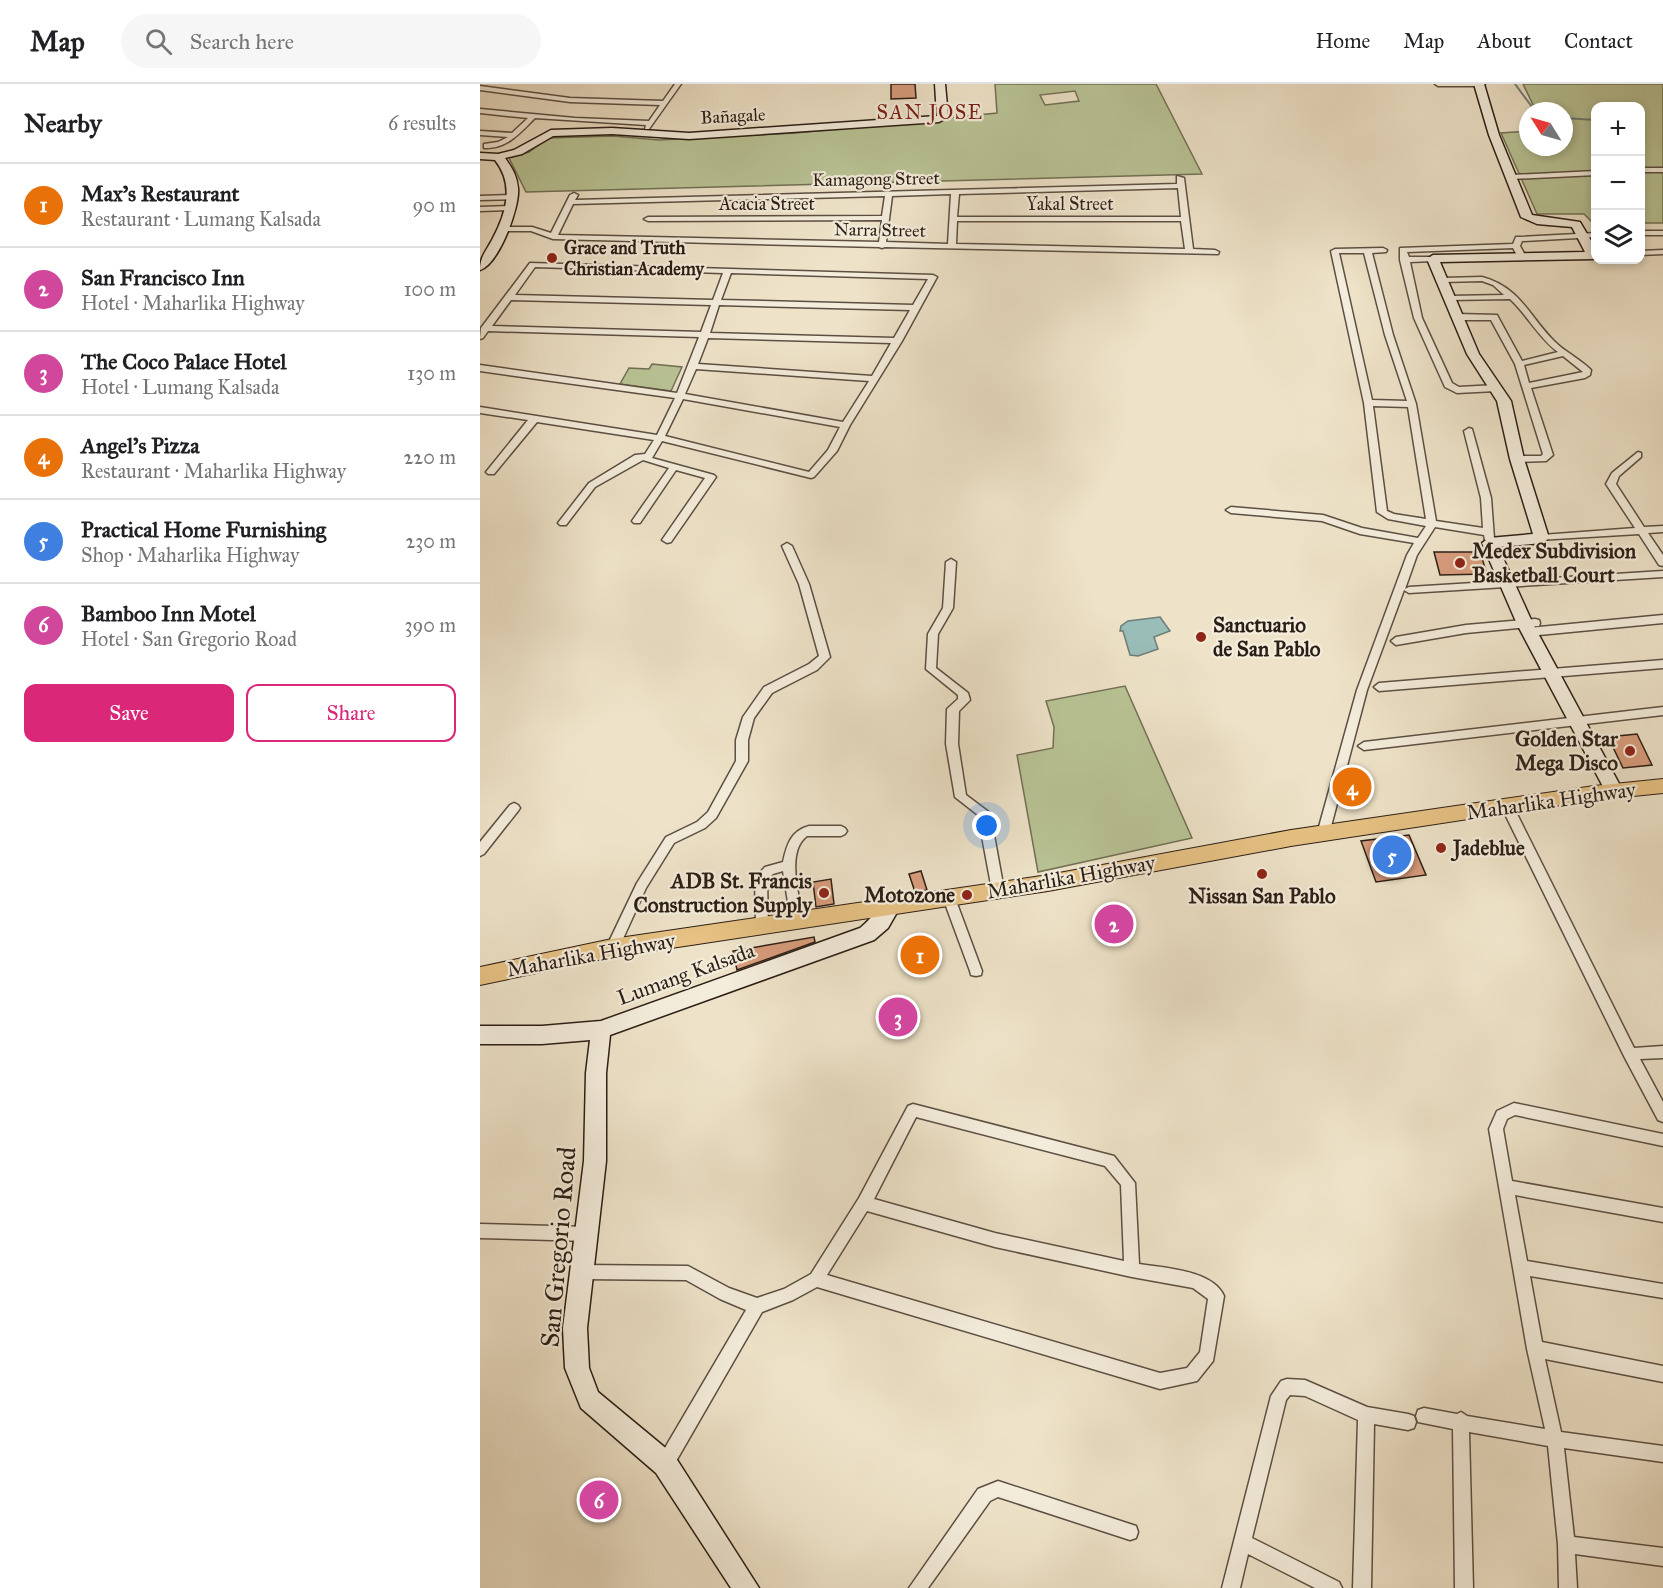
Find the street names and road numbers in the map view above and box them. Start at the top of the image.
street label: Bañagale [700,103,766,130]
street label: Kamagong Street [812,167,941,192]
street label: Acacia Street [718,193,816,215]
street label: Yakal Street [1026,193,1114,215]
street label: Narra Street [834,218,927,242]
street label: Maharlika Highway [1465,776,1638,826]
street label: Maharlika Highway [985,849,1158,905]
street label: Maharlika Highway [505,927,678,983]
street label: Lumang Kalsada [614,937,758,1011]
street label: San Gregorio Road [533,1145,583,1349]

